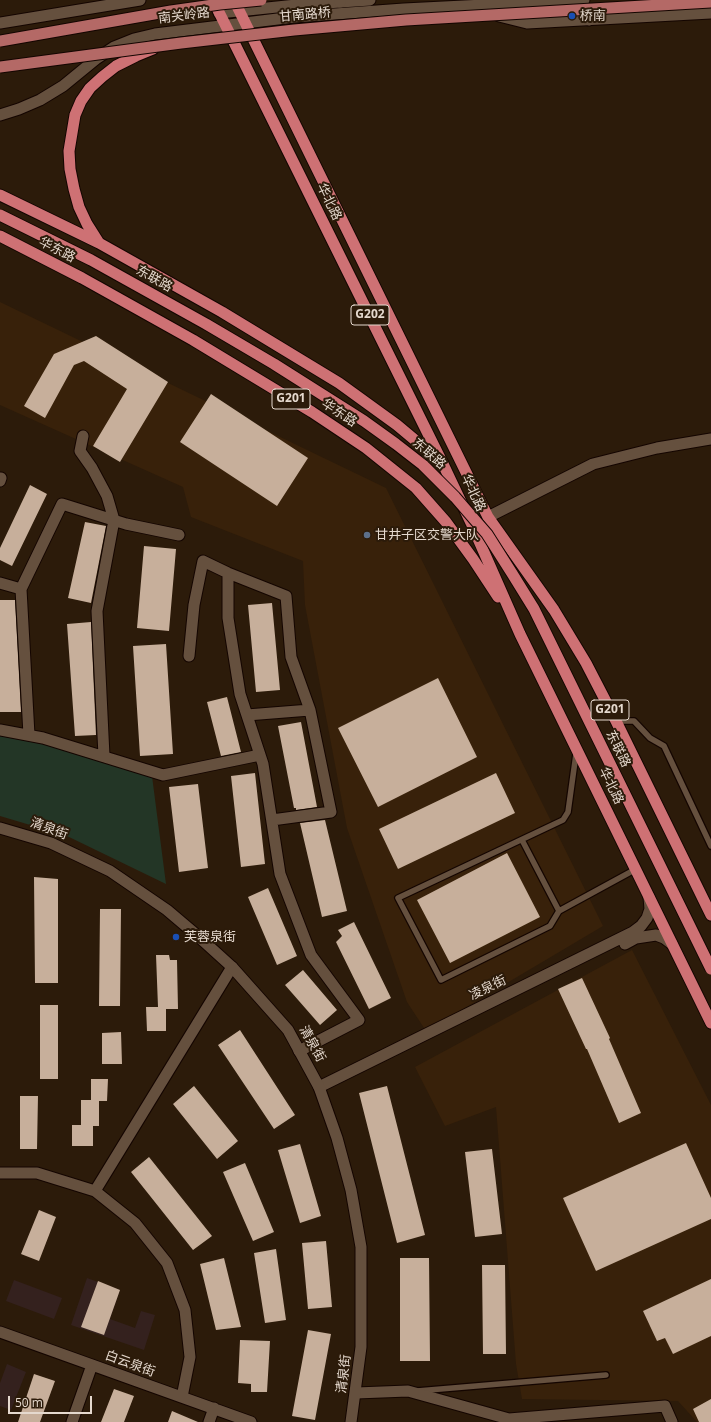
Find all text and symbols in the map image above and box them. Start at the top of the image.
street label: 南关岭路 [157,5,211,27]
street label: 甘南路桥 [278,5,332,25]
place label: 桥南 [580,8,606,24]
marker: 桥南 [567,11,577,21]
street label: 华北路 [313,181,345,223]
street label: 华东路 [36,234,78,266]
street label: 东联路 [133,263,175,295]
road number: G202 [351,305,389,325]
road number: G201 [272,389,310,409]
street label: 华东路 [318,396,360,430]
street label: 东联路 [409,435,449,473]
street label: 华北路 [458,472,488,514]
place label: 甘井子区交警大队 [375,527,479,543]
marker: 甘井子区交警大队 [362,530,372,540]
road number: G201 [591,700,629,720]
street label: 东联路 [602,728,634,770]
street label: 华北路 [595,765,627,807]
street label: 清泉街 [28,815,70,843]
place label: 芙蓉泉街 [184,929,236,945]
marker: 芙蓉泉街 [171,932,181,942]
street label: 凌泉街 [467,972,509,1004]
street label: 清泉街 [296,1023,328,1065]
street label: 白云泉街 [103,1348,157,1380]
street label: 清泉街 [334,1354,354,1394]
scale bar [10,1388,94,1414]
text: 50 m [15,1394,43,1411]

